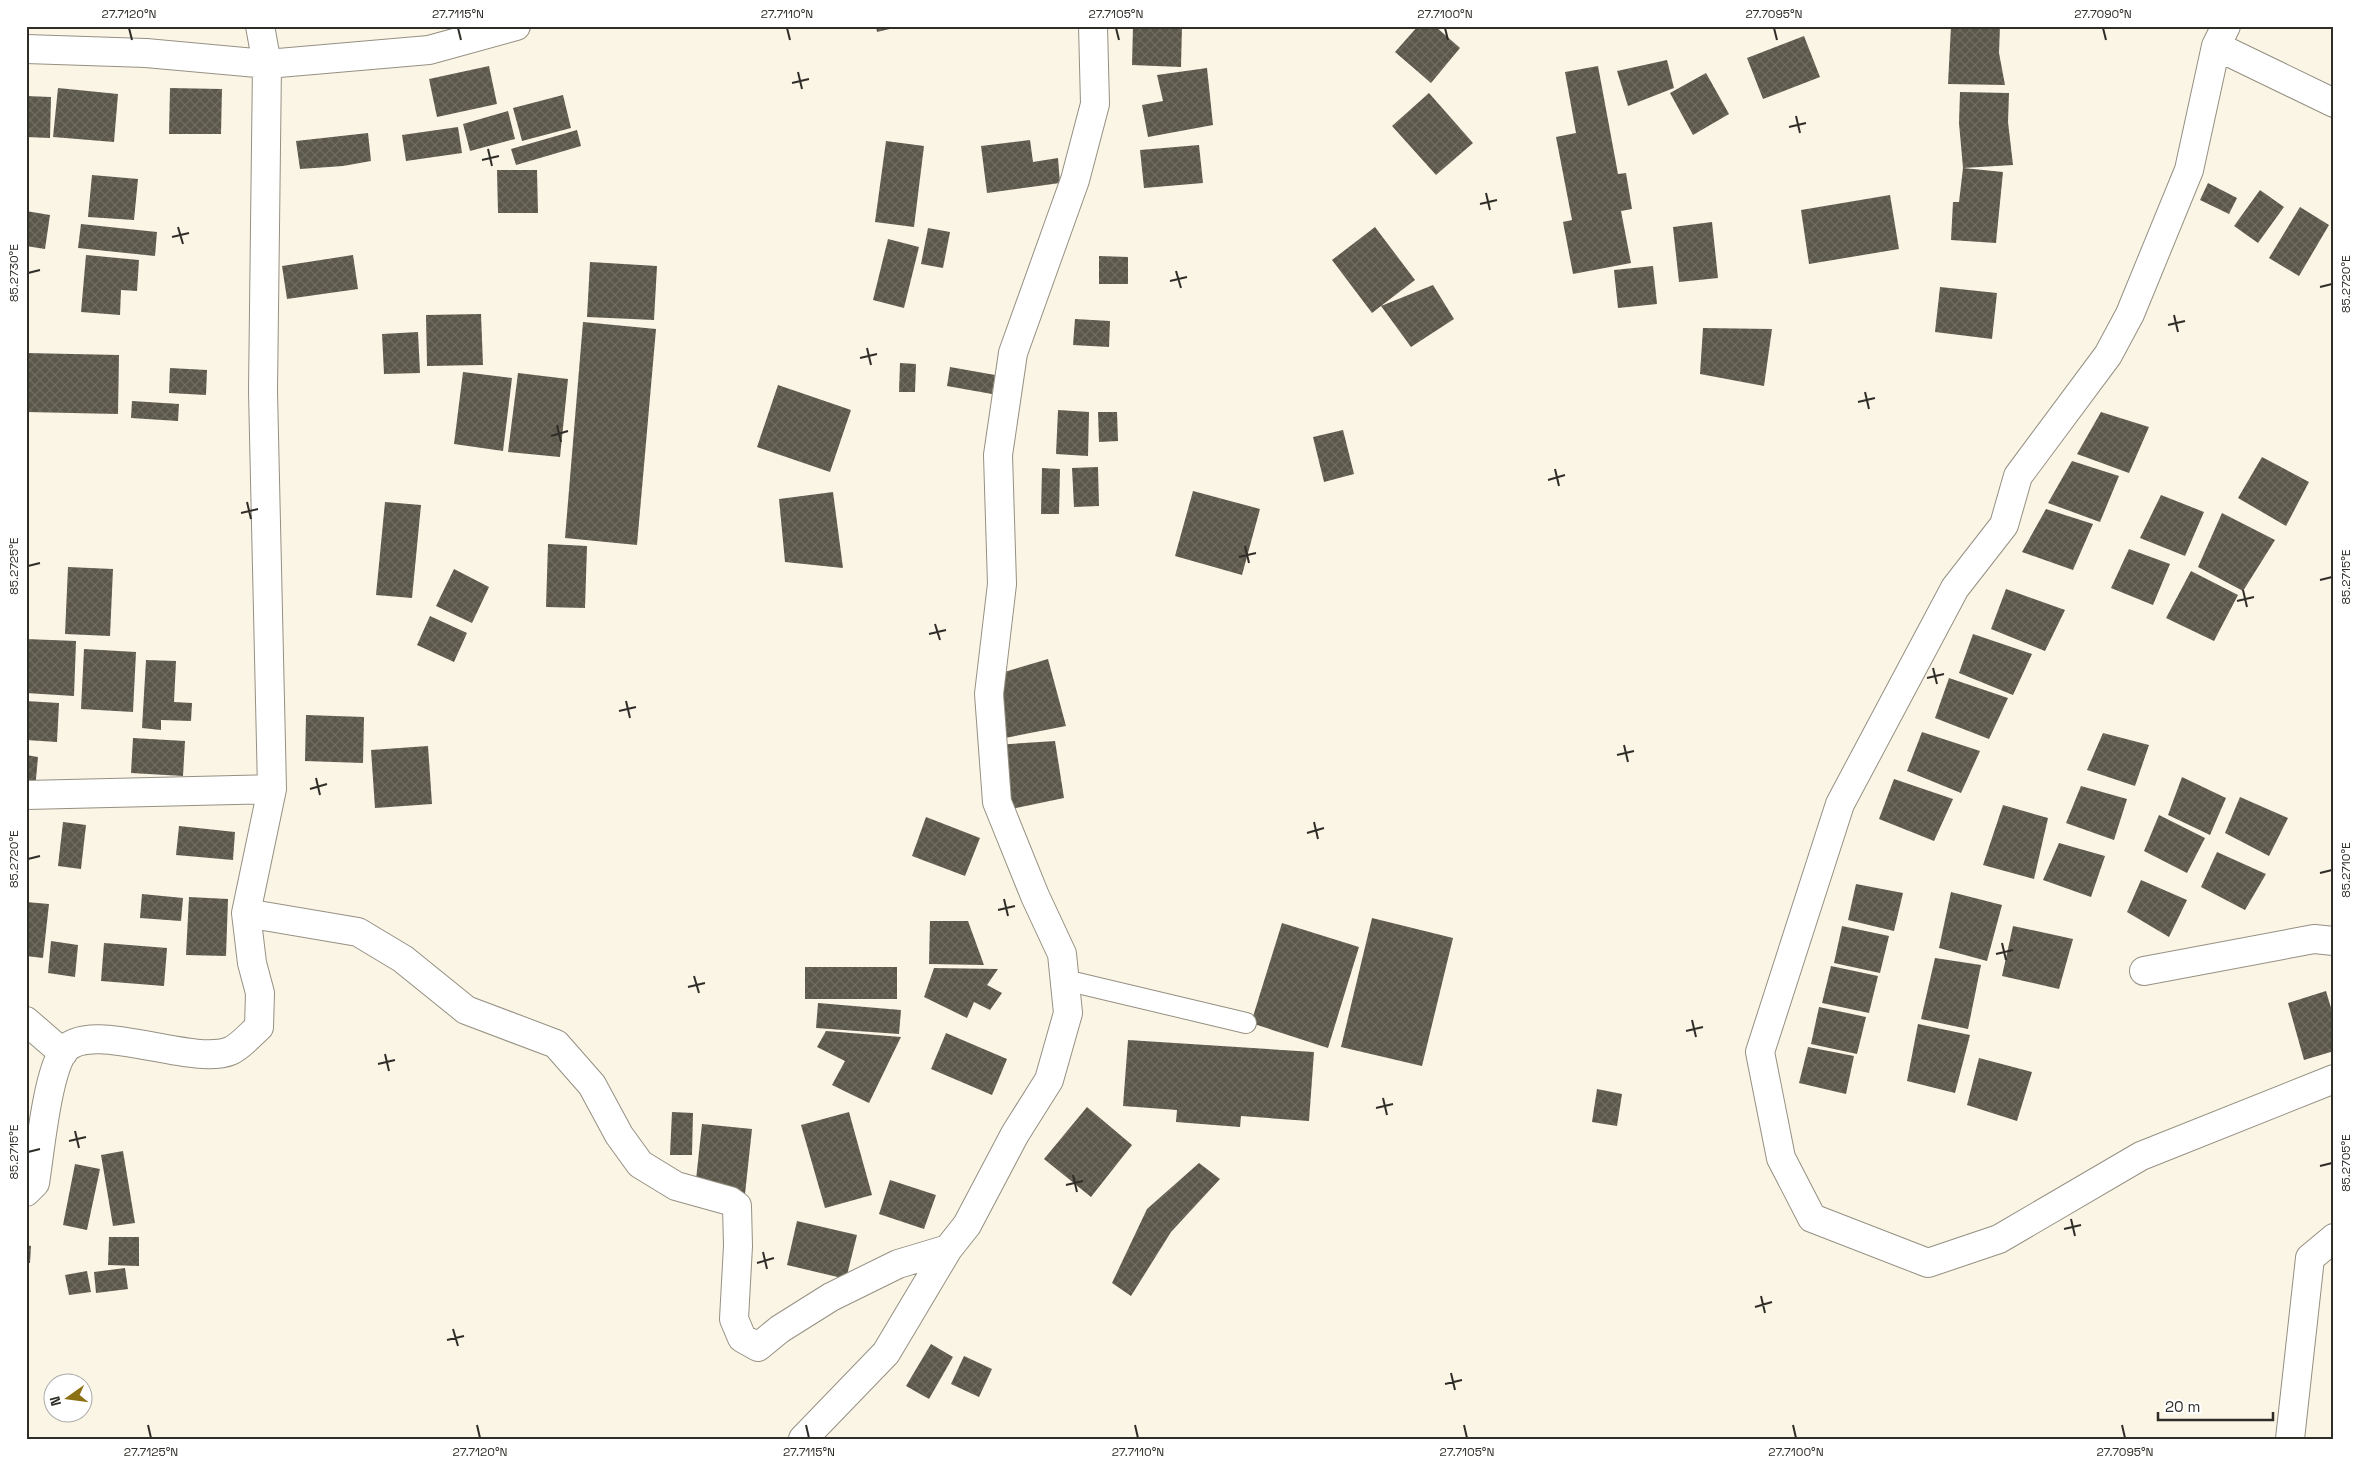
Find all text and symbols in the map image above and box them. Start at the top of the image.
text: 27.7120°N [102,6,156,22]
text: 27.7115°N [432,6,484,22]
text: 27.7110°N [761,6,813,22]
text: 27.7105°N [1089,6,1143,22]
text: 27.7100°N [1417,6,1473,22]
text: 27.7095°N [1745,6,1803,22]
text: 27.7090°N [2074,6,2132,22]
text: 85.2730°E [6,244,22,302]
text: 85.2720°E [2338,255,2354,313]
text: 85.2725°E [6,537,22,595]
text: 85.2715°E [2338,549,2354,605]
text: 85.2720°E [6,830,22,888]
text: 85.2710°E [2338,842,2354,898]
text: 85.2715°E [6,1124,22,1180]
text: 85.2705°E [2338,1134,2354,1192]
north arrow [42,1372,92,1422]
scale bar [2158,1390,2272,1422]
text: N [46,1394,65,1408]
text: 20 m [2165,1397,2200,1416]
text: 27.7125°N [124,1444,178,1460]
text: 27.7120°N [453,1444,507,1460]
text: 27.7115°N [783,1444,835,1460]
text: 27.7110°N [1112,1444,1164,1460]
text: 27.7105°N [1440,1444,1494,1460]
text: 27.7100°N [1768,1444,1824,1460]
text: 27.7095°N [2096,1444,2154,1460]

